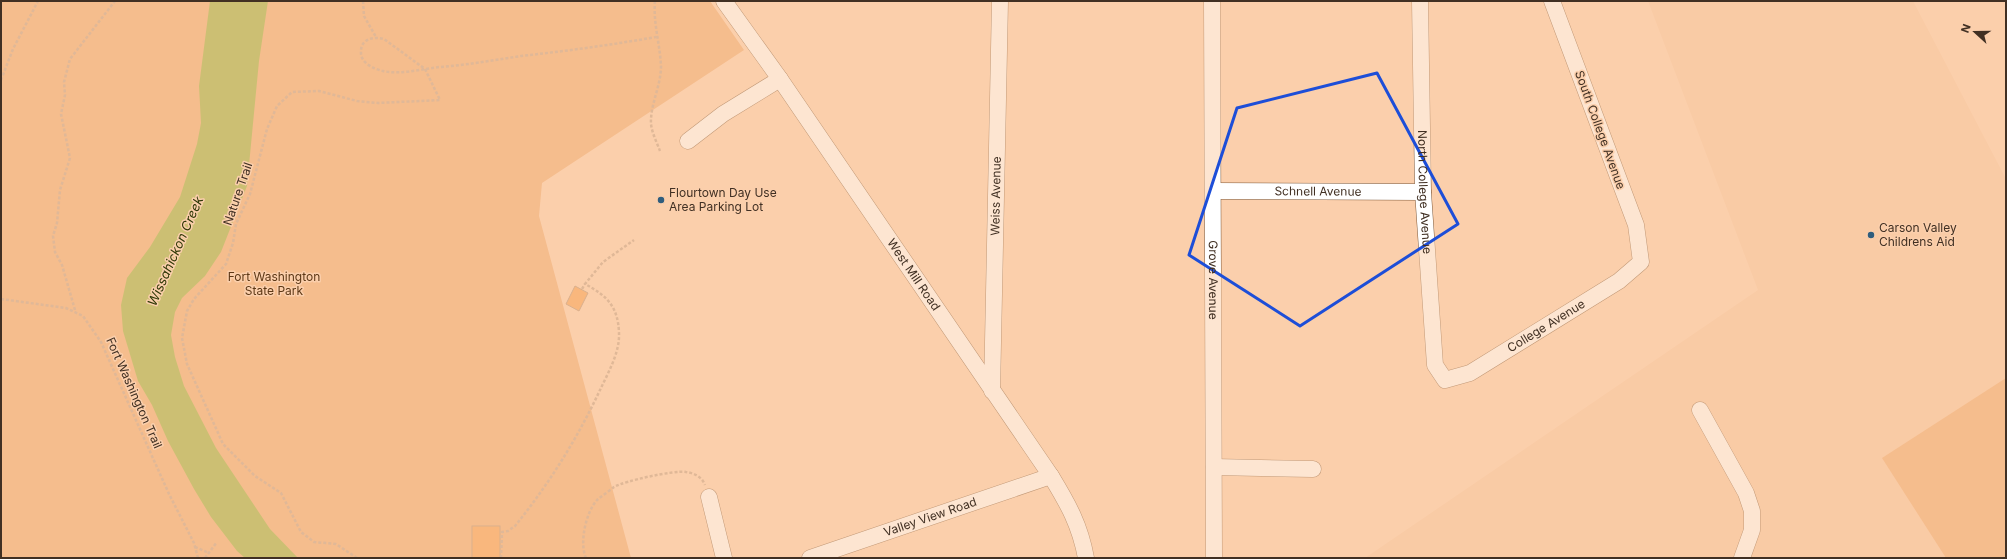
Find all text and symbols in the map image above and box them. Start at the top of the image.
north arrow [1955,12,1995,52]
text: N [1958,22,1974,35]
street label: South College Avenue [1572,69,1629,191]
street label: North College Avenue [1415,130,1435,254]
street label: Weiss Avenue [987,156,1004,236]
street label: Nature Trail [220,160,255,227]
street label: Schnell Avenue [1274,183,1362,199]
place label: Flourtown Day Use Area Parking Lot [669,185,777,214]
water label: Wissahickon Creek [144,193,207,308]
marker: Flourtown Day Use Area Parking Lot [656,195,666,205]
place label: Carson Valley Childrens Aid [1879,220,1957,249]
marker: Carson Valley Childrens Aid [1866,230,1876,240]
street label: West Mill Road [884,236,944,313]
street label: Grove Avenue [1206,240,1221,320]
park label: Fort Washington State Park [228,269,320,298]
street label: College Avenue [1504,296,1588,355]
street label: Fort Washington Trail [103,335,166,451]
street label: Valley View Road [882,494,979,539]

